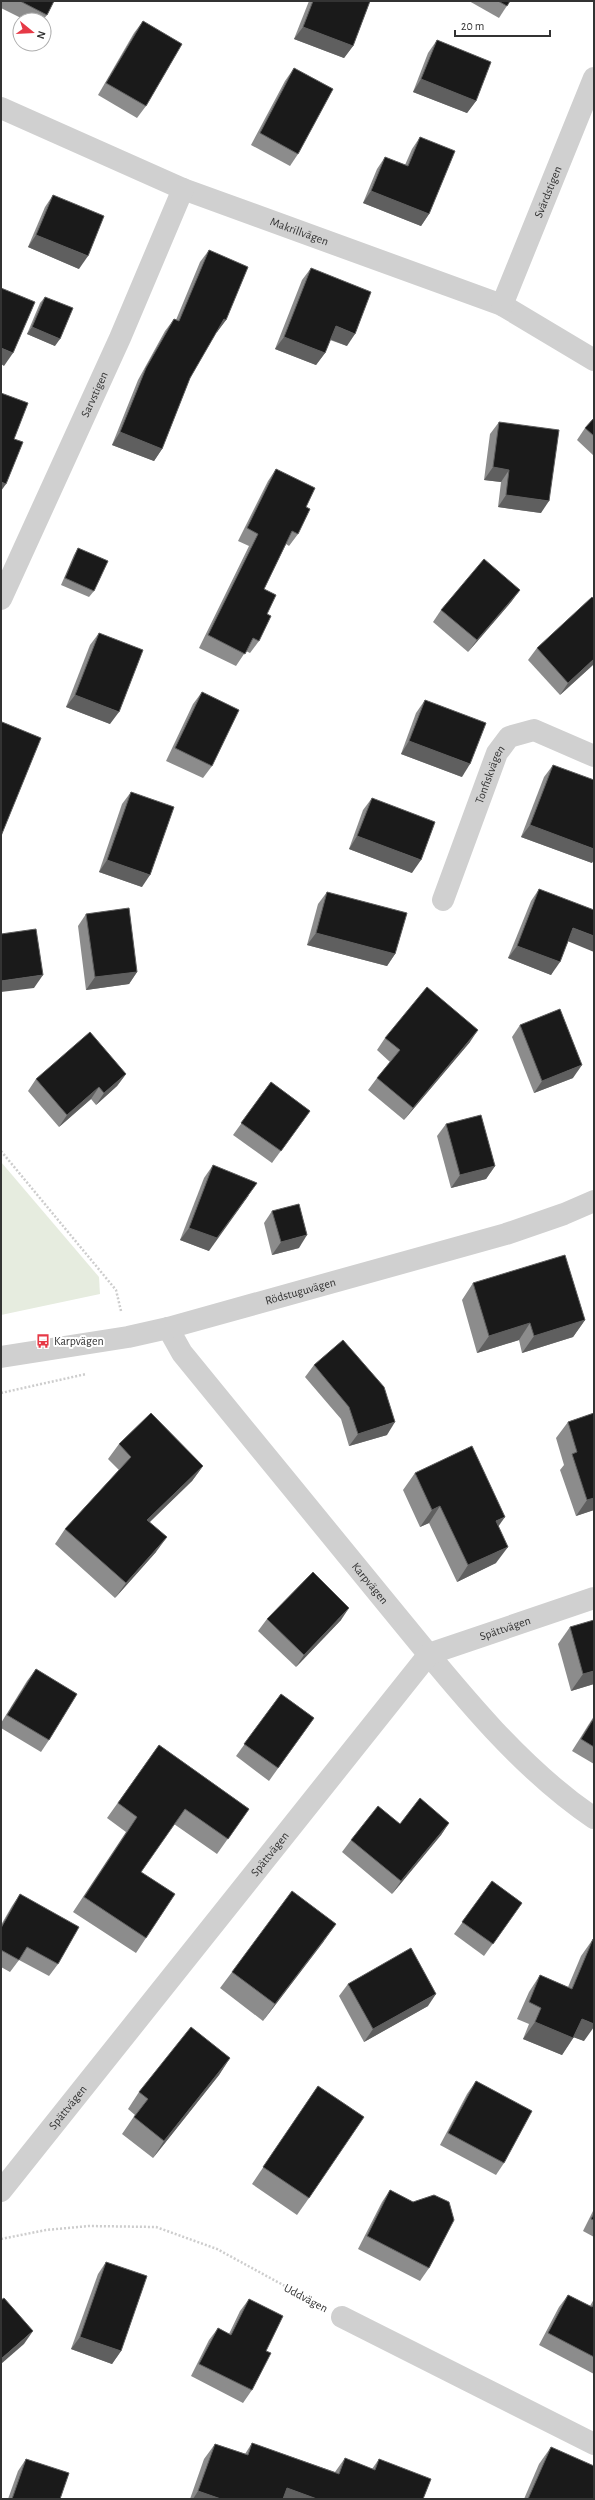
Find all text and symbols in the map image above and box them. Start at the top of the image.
north arrow [12,12,52,52]
scale bar [455,12,550,38]
text: 20 m [461,20,484,32]
text: N [35,30,47,40]
street label: Svärdstigen [532,164,564,220]
street label: Makrillvägen [269,215,330,247]
street label: Sarvstigen [79,370,110,419]
street label: Tonfiskvägen [473,743,507,805]
street label: Rödstuguvägen [264,1276,337,1307]
bus stop icon: Karpvägen [35,1333,51,1349]
place label: Karpvägen [54,1335,104,1347]
street label: Karpvägen [350,1560,391,1606]
street label: Spättvägen [478,1614,532,1642]
street label: Spättvägen [248,1829,291,1878]
street label: Spättvägen [46,2083,89,2132]
street label: Uddvägen [282,2282,330,2314]

